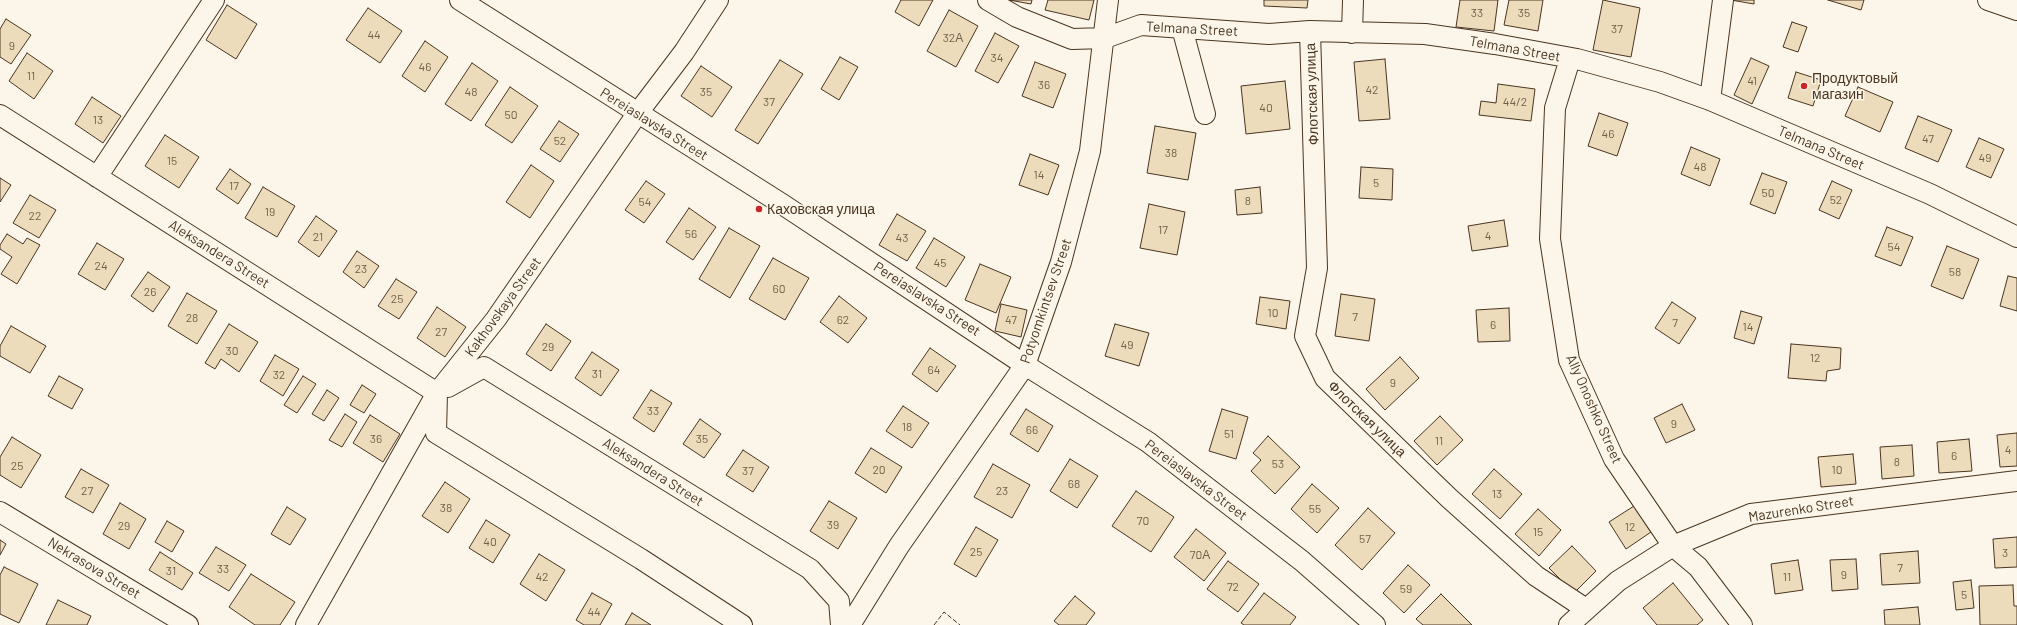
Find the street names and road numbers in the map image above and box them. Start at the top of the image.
street label: Telmana Street [1146,18,1238,40]
street label: Telmana Street [1468,33,1562,65]
street label: Флотская улица [1302,43,1322,145]
street label: Pereiaslavska Street [597,84,711,164]
street label: Telmana Street [1775,122,1867,174]
street label: Aleksandera Street [165,216,273,292]
street label: Potyomkintsev Street [1017,236,1075,366]
street label: Kakhovskaya Street [461,254,545,360]
street label: Pereiaslavska Street [871,258,983,340]
street label: Ally Onoshko Street [1562,352,1626,466]
street label: Флотская улица [1324,377,1410,461]
street label: Aleksandera Street [599,434,707,510]
street label: Pereiaslavska Street [1142,436,1250,524]
street label: Mazurenko Street [1747,492,1855,526]
street label: Nekrasova Street [45,534,143,602]

